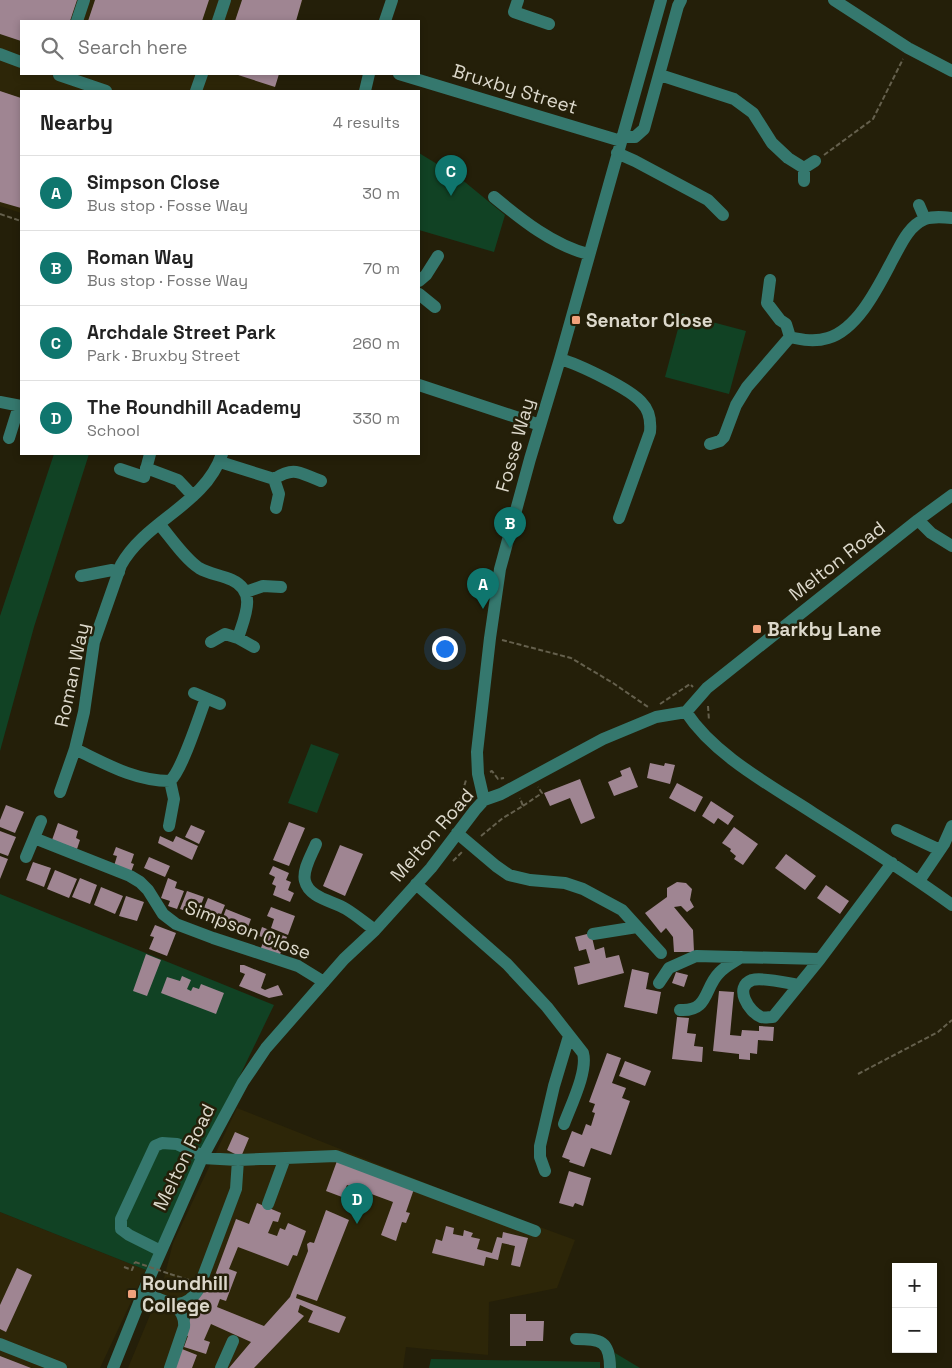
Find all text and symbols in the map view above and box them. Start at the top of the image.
search box [20,20,420,75]
icon: search [38,34,66,62]
text: Search here [78,35,188,60]
street label: Bruxby Street [449,58,581,120]
text: Nearby [40,109,113,136]
text: 4 results [333,112,400,133]
pin: C [435,155,467,196]
text: Simpson Close [87,170,220,195]
text: A [51,183,61,204]
text: 30 m [362,183,400,204]
text: Bus stop · Fosse Way [87,195,248,216]
text: Roman Way [87,245,194,270]
text: B [51,258,61,279]
text: 70 m [363,258,400,279]
text: Bus stop · Fosse Way [87,270,248,291]
place label: Senator Close [586,308,713,333]
marker: Senator Close [570,314,582,326]
text: Archdale Street Park [87,320,276,345]
text: C [51,333,61,354]
text: 260 m [352,333,400,354]
text: Park · Bruxby Street [87,345,240,366]
text: The Roundhill Academy [87,395,301,420]
street label: Fosse Way [490,395,540,495]
text: D [51,408,61,429]
text: 330 m [353,408,400,429]
text: School [87,420,140,441]
pin: B [494,507,526,548]
street label: Melton Road [784,516,890,606]
pin: A [467,568,499,609]
place label: Barkby Lane [767,617,881,642]
street label: Roman Way [49,620,95,730]
marker: Barkby Lane [751,623,763,635]
your location [432,636,458,662]
street label: Melton Road [385,783,479,887]
street label: Simpson Close [181,894,315,966]
street label: Melton Road [147,1100,221,1214]
pin: D [341,1183,373,1224]
map controls [892,1263,937,1353]
button: + [892,1263,937,1308]
place label: Roundhill College [142,1271,228,1318]
marker: Roundhill College [126,1288,138,1300]
button: − [892,1308,937,1353]

